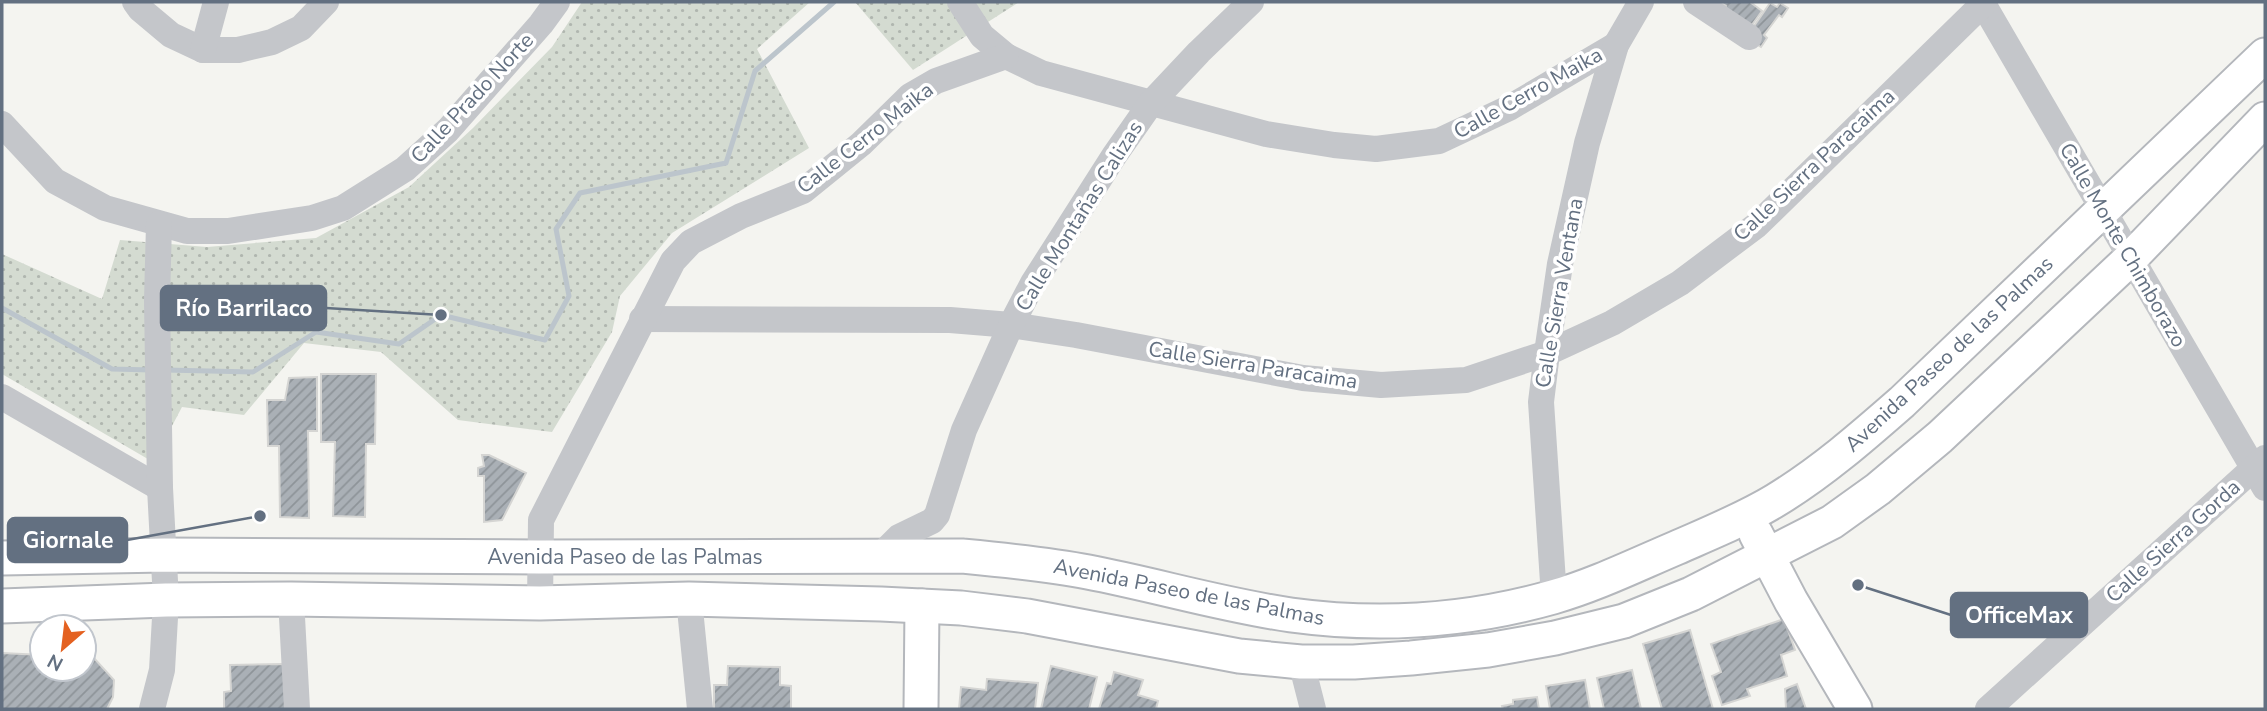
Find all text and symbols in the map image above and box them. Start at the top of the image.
street label: Calle Prado Norte [404,27,540,169]
street label: Calle Cerro Maika [1449,41,1607,145]
street label: Calle Cerro Maika [791,76,939,200]
street label: Calle Sierra Paracaima [1727,83,1901,247]
street label: Calle Montañas Calizas [1009,116,1149,316]
street label: Calle Monte Chimborazo [2053,138,2193,352]
street label: Calle Sierra Ventana [1529,196,1589,390]
street label: Avenida Paseo de las Palmas [1839,250,2059,458]
callout: Río Barrilaco [161,286,326,330]
text: Río Barrilaco [175,293,313,324]
street label: Calle Sierra Paracaima [1146,335,1360,395]
street label: Calle Sierra Gorda [2100,473,2246,609]
callout: Giornale [8,518,127,562]
text: Giornale [23,525,113,556]
street label: Avenida Paseo de las Palmas [487,543,763,571]
street label: Avenida Paseo de las Palmas [1051,552,1327,632]
callout: OfficeMax [1951,593,2087,637]
text: OfficeMax [1965,600,2074,631]
north arrow [28,613,98,683]
text: N [43,647,68,677]

